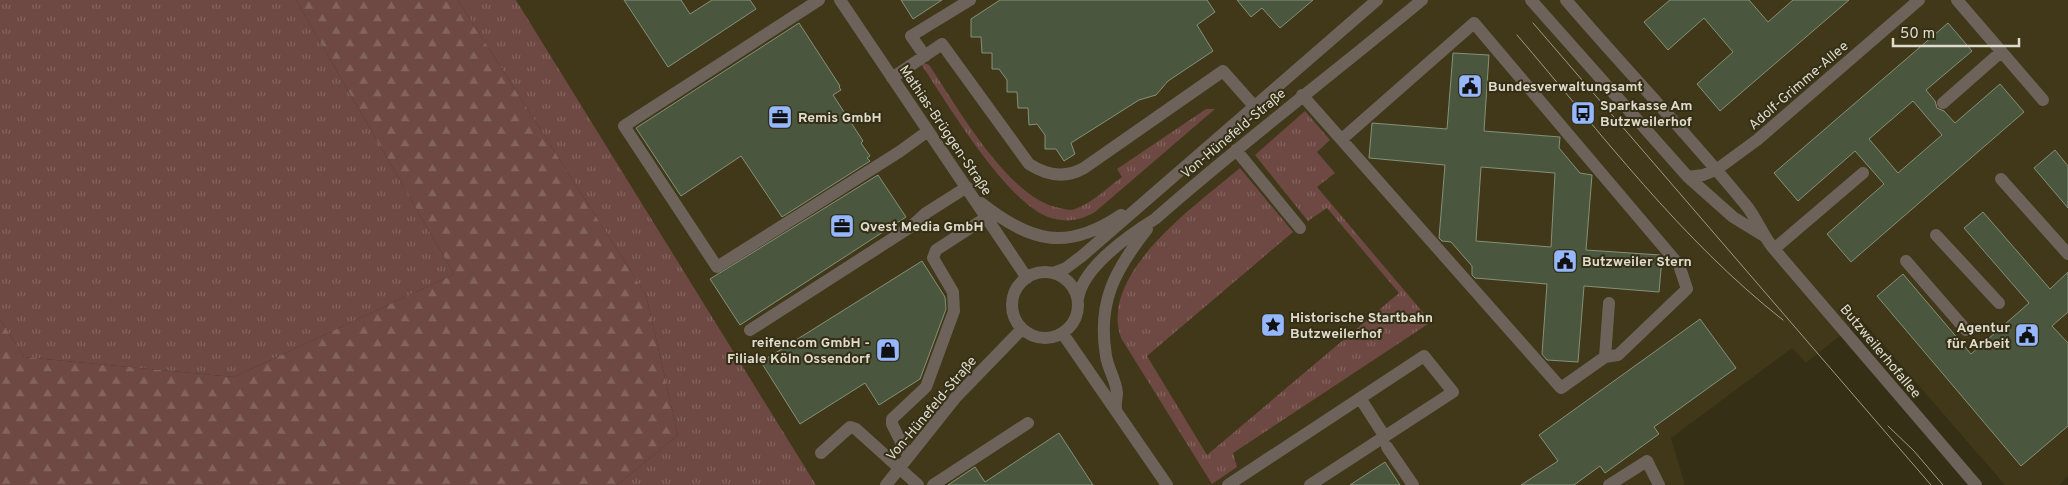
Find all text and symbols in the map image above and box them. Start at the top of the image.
scale bar [1893,15,2019,47]
text: 50 m [1900,25,1935,44]
street label: Adolf-Grimme-Allee [1746,38,1852,134]
street label: Mathias-Brüggen-Straße [895,62,995,199]
public building icon: Bundesverwaltungsamt [1457,73,1483,99]
place label: Bundesverwaltungsamt [1488,79,1643,96]
street label: Von-Hünefeld-Straße [1178,85,1290,183]
place label: Sparkasse Am Butzweilerhof [1600,98,1693,131]
bus stop icon: Sparkasse Am Butzweilerhof [1570,100,1596,126]
office icon: Remis GmbH [767,104,793,130]
place label: Remis GmbH [798,110,882,127]
office icon: Qvest Media GmbH [829,213,855,239]
place label: Qvest Media GmbH [860,219,984,236]
public building icon: Butzweiler Stern [1552,248,1578,274]
place label: Butzweiler Stern [1582,254,1692,271]
street label: Butzweilerhofallee [1836,302,1924,402]
place label: Historische Startbahn Butzweilerhof [1290,310,1433,343]
place icon: Historische Startbahn Butzweilerhof [1260,312,1286,338]
place label: Agentur für Arbeit [1947,320,2010,353]
public building icon: Agentur für Arbeit [2014,322,2040,348]
place label: reifencom GmbH - Filiale Köln Ossendorf [727,335,870,368]
shop icon: reifencom GmbH - Filiale Köln Ossendorf [875,337,901,363]
street label: Von-Hünefeld-Straße [883,353,981,465]

